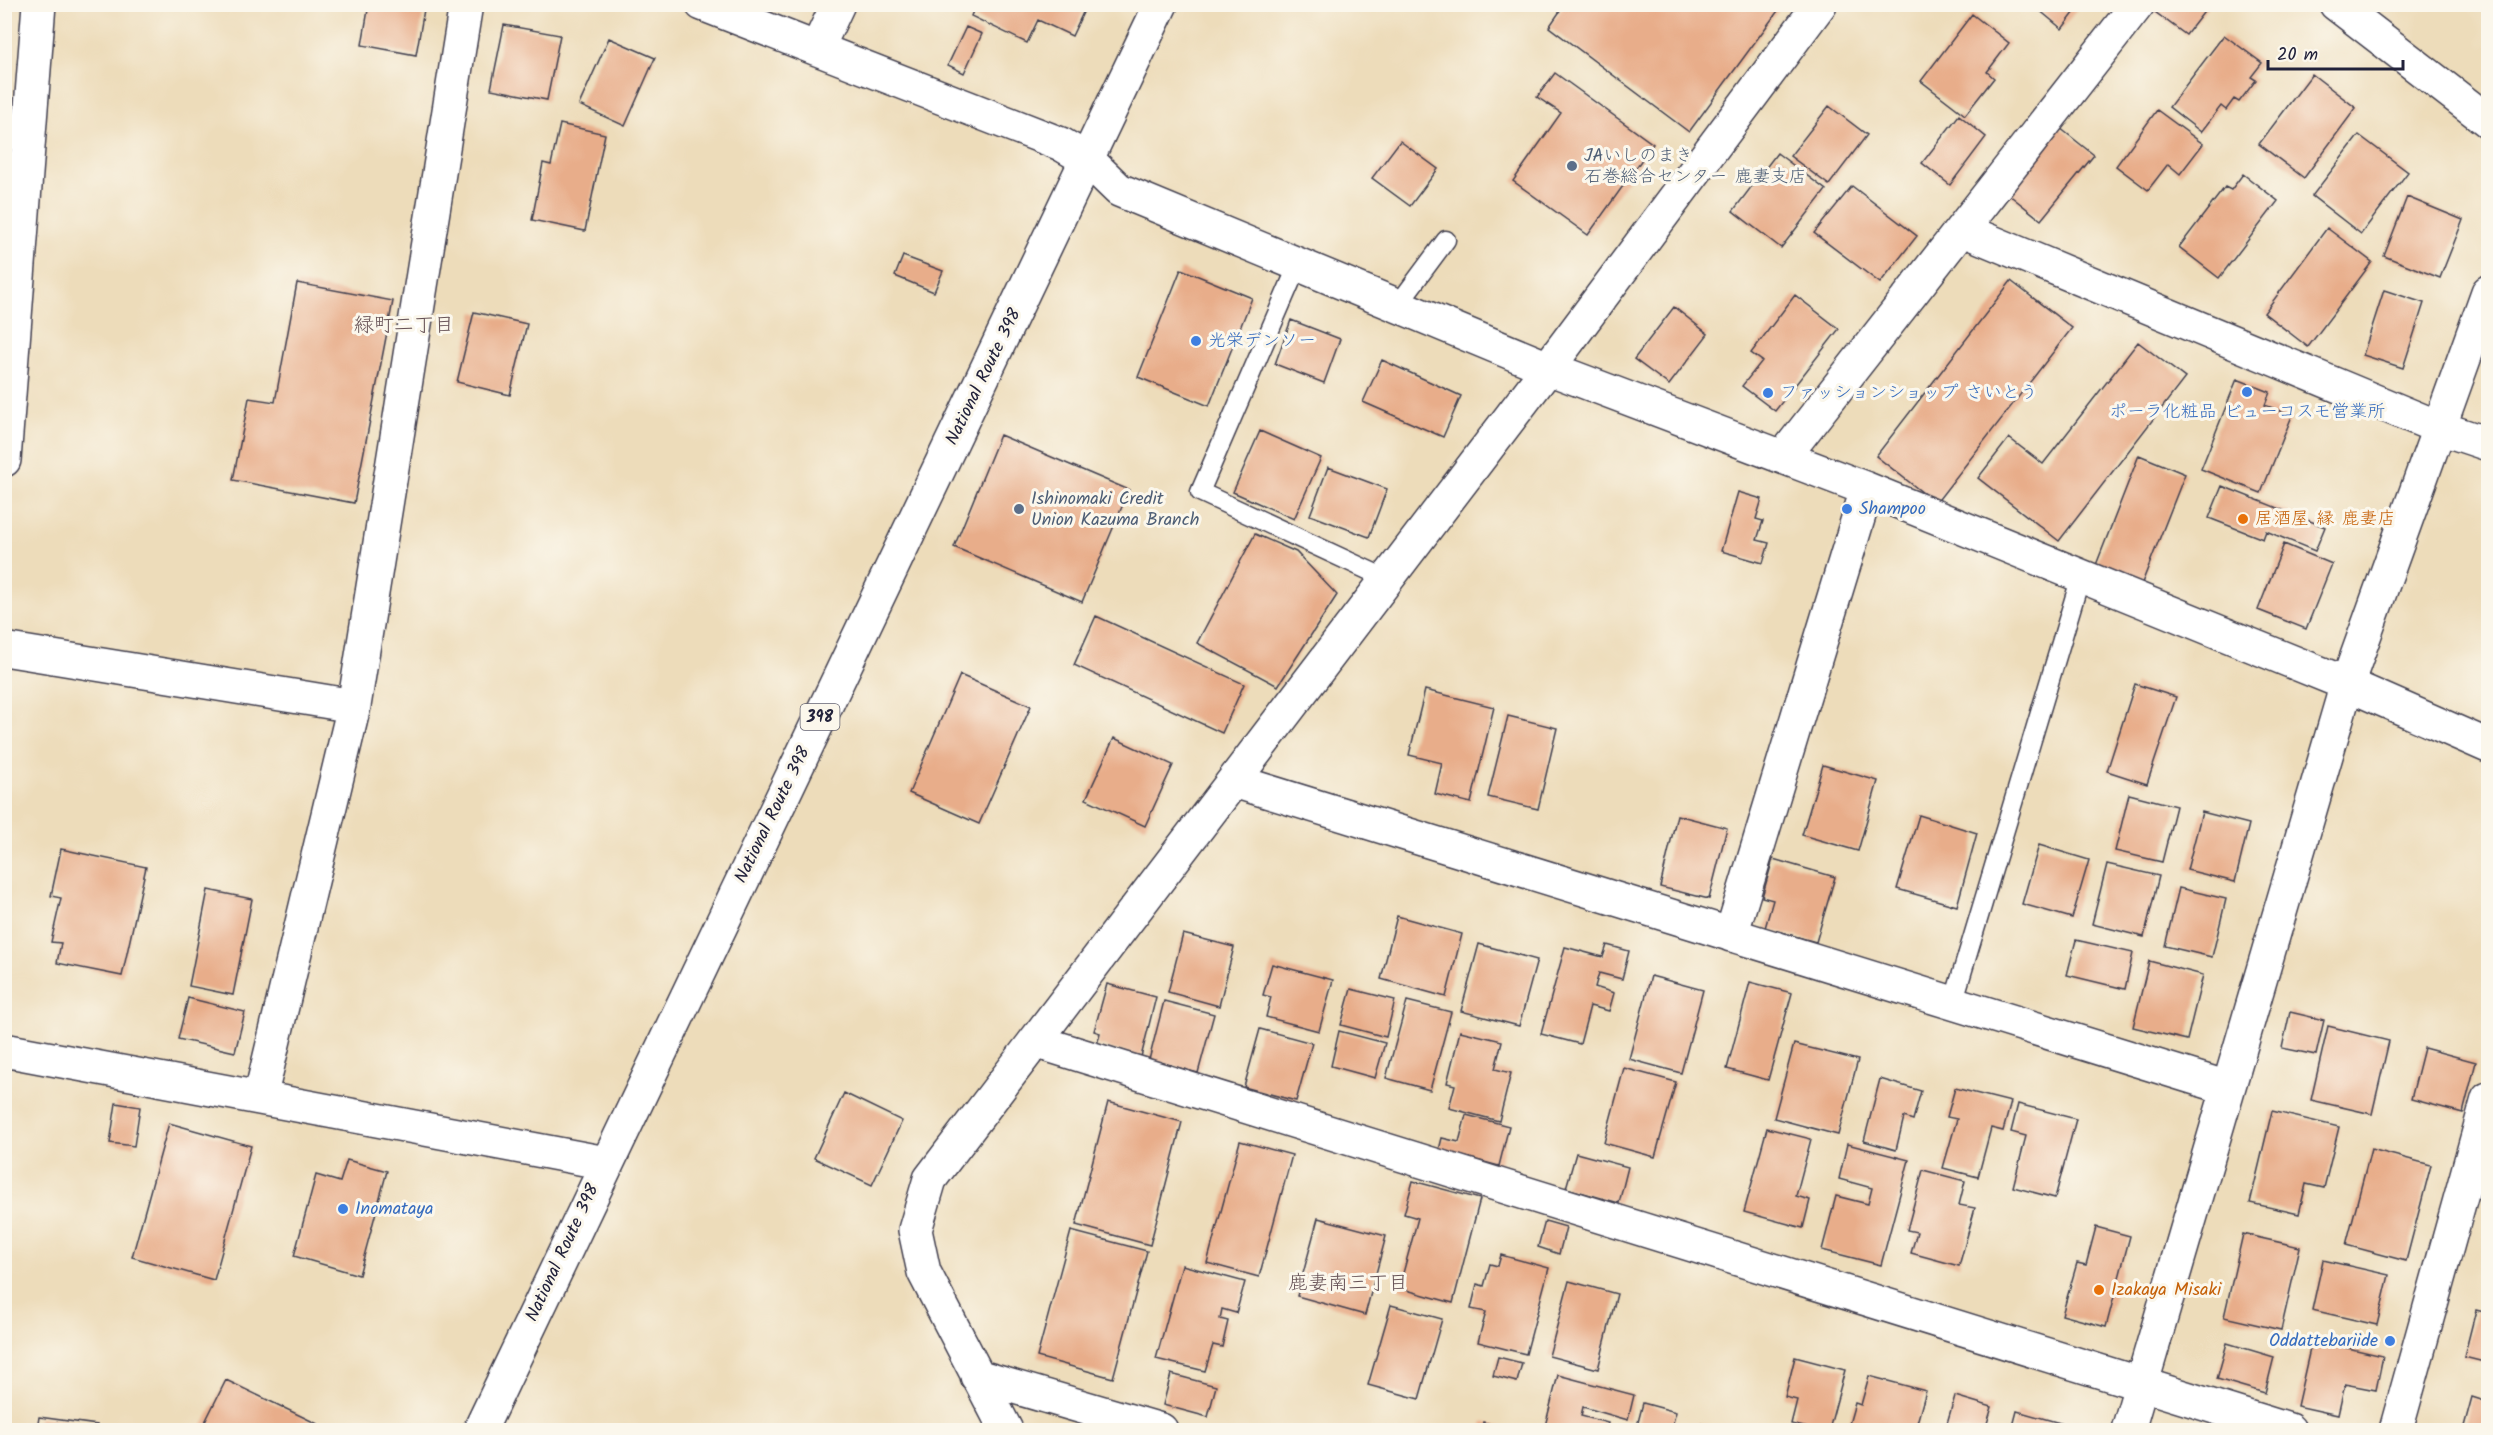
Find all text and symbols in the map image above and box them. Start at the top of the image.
scale bar [2268,33,2403,71]
text: 20 m [2277,41,2318,70]
place label: JAいしのまき 石巻総合センター 鹿妻支店 [1584,142,1807,192]
marker: JAいしのまき 石巻総合センター 鹿妻支店 [1565,159,1579,173]
street label: National Route 398 [938,303,1030,450]
district label: 緑町二丁目 [354,310,454,342]
place label: 光栄デンソー [1208,327,1316,356]
marker: 光栄デンソー [1189,334,1203,348]
place label: ファッションショップ さいとう [1780,379,2038,408]
marker: ポーラ化粧品 ビューコスモ営業所 [2240,385,2254,399]
marker: ファッションショップ さいとう [1761,386,1775,400]
place label: ポーラ化粧品 ビューコスモ営業所 [2109,398,2385,427]
place label: Ishinomaki Credit Union Kazuma Branch [1031,485,1199,535]
place label: Shampoo [1859,495,1926,524]
marker: Ishinomaki Credit Union Kazuma Branch [1012,502,1026,516]
marker: Shampoo [1840,502,1854,516]
place label: 居酒屋 縁 鹿妻店 [2255,505,2395,534]
marker: 居酒屋 縁 鹿妻店 [2236,512,2250,526]
road number: 398 [800,704,840,730]
street label: National Route 398 [727,741,819,888]
street label: National Route 398 [518,1179,608,1327]
place label: Inomataya [355,1195,433,1224]
marker: Inomataya [336,1202,350,1216]
district label: 鹿妻南三丁目 [1288,1268,1408,1300]
place label: Izakaya Misaki [2111,1276,2222,1305]
marker: Izakaya Misaki [2092,1283,2106,1297]
place label: Oddattebariide [2269,1327,2378,1356]
marker: Oddattebariide [2383,1334,2397,1348]

